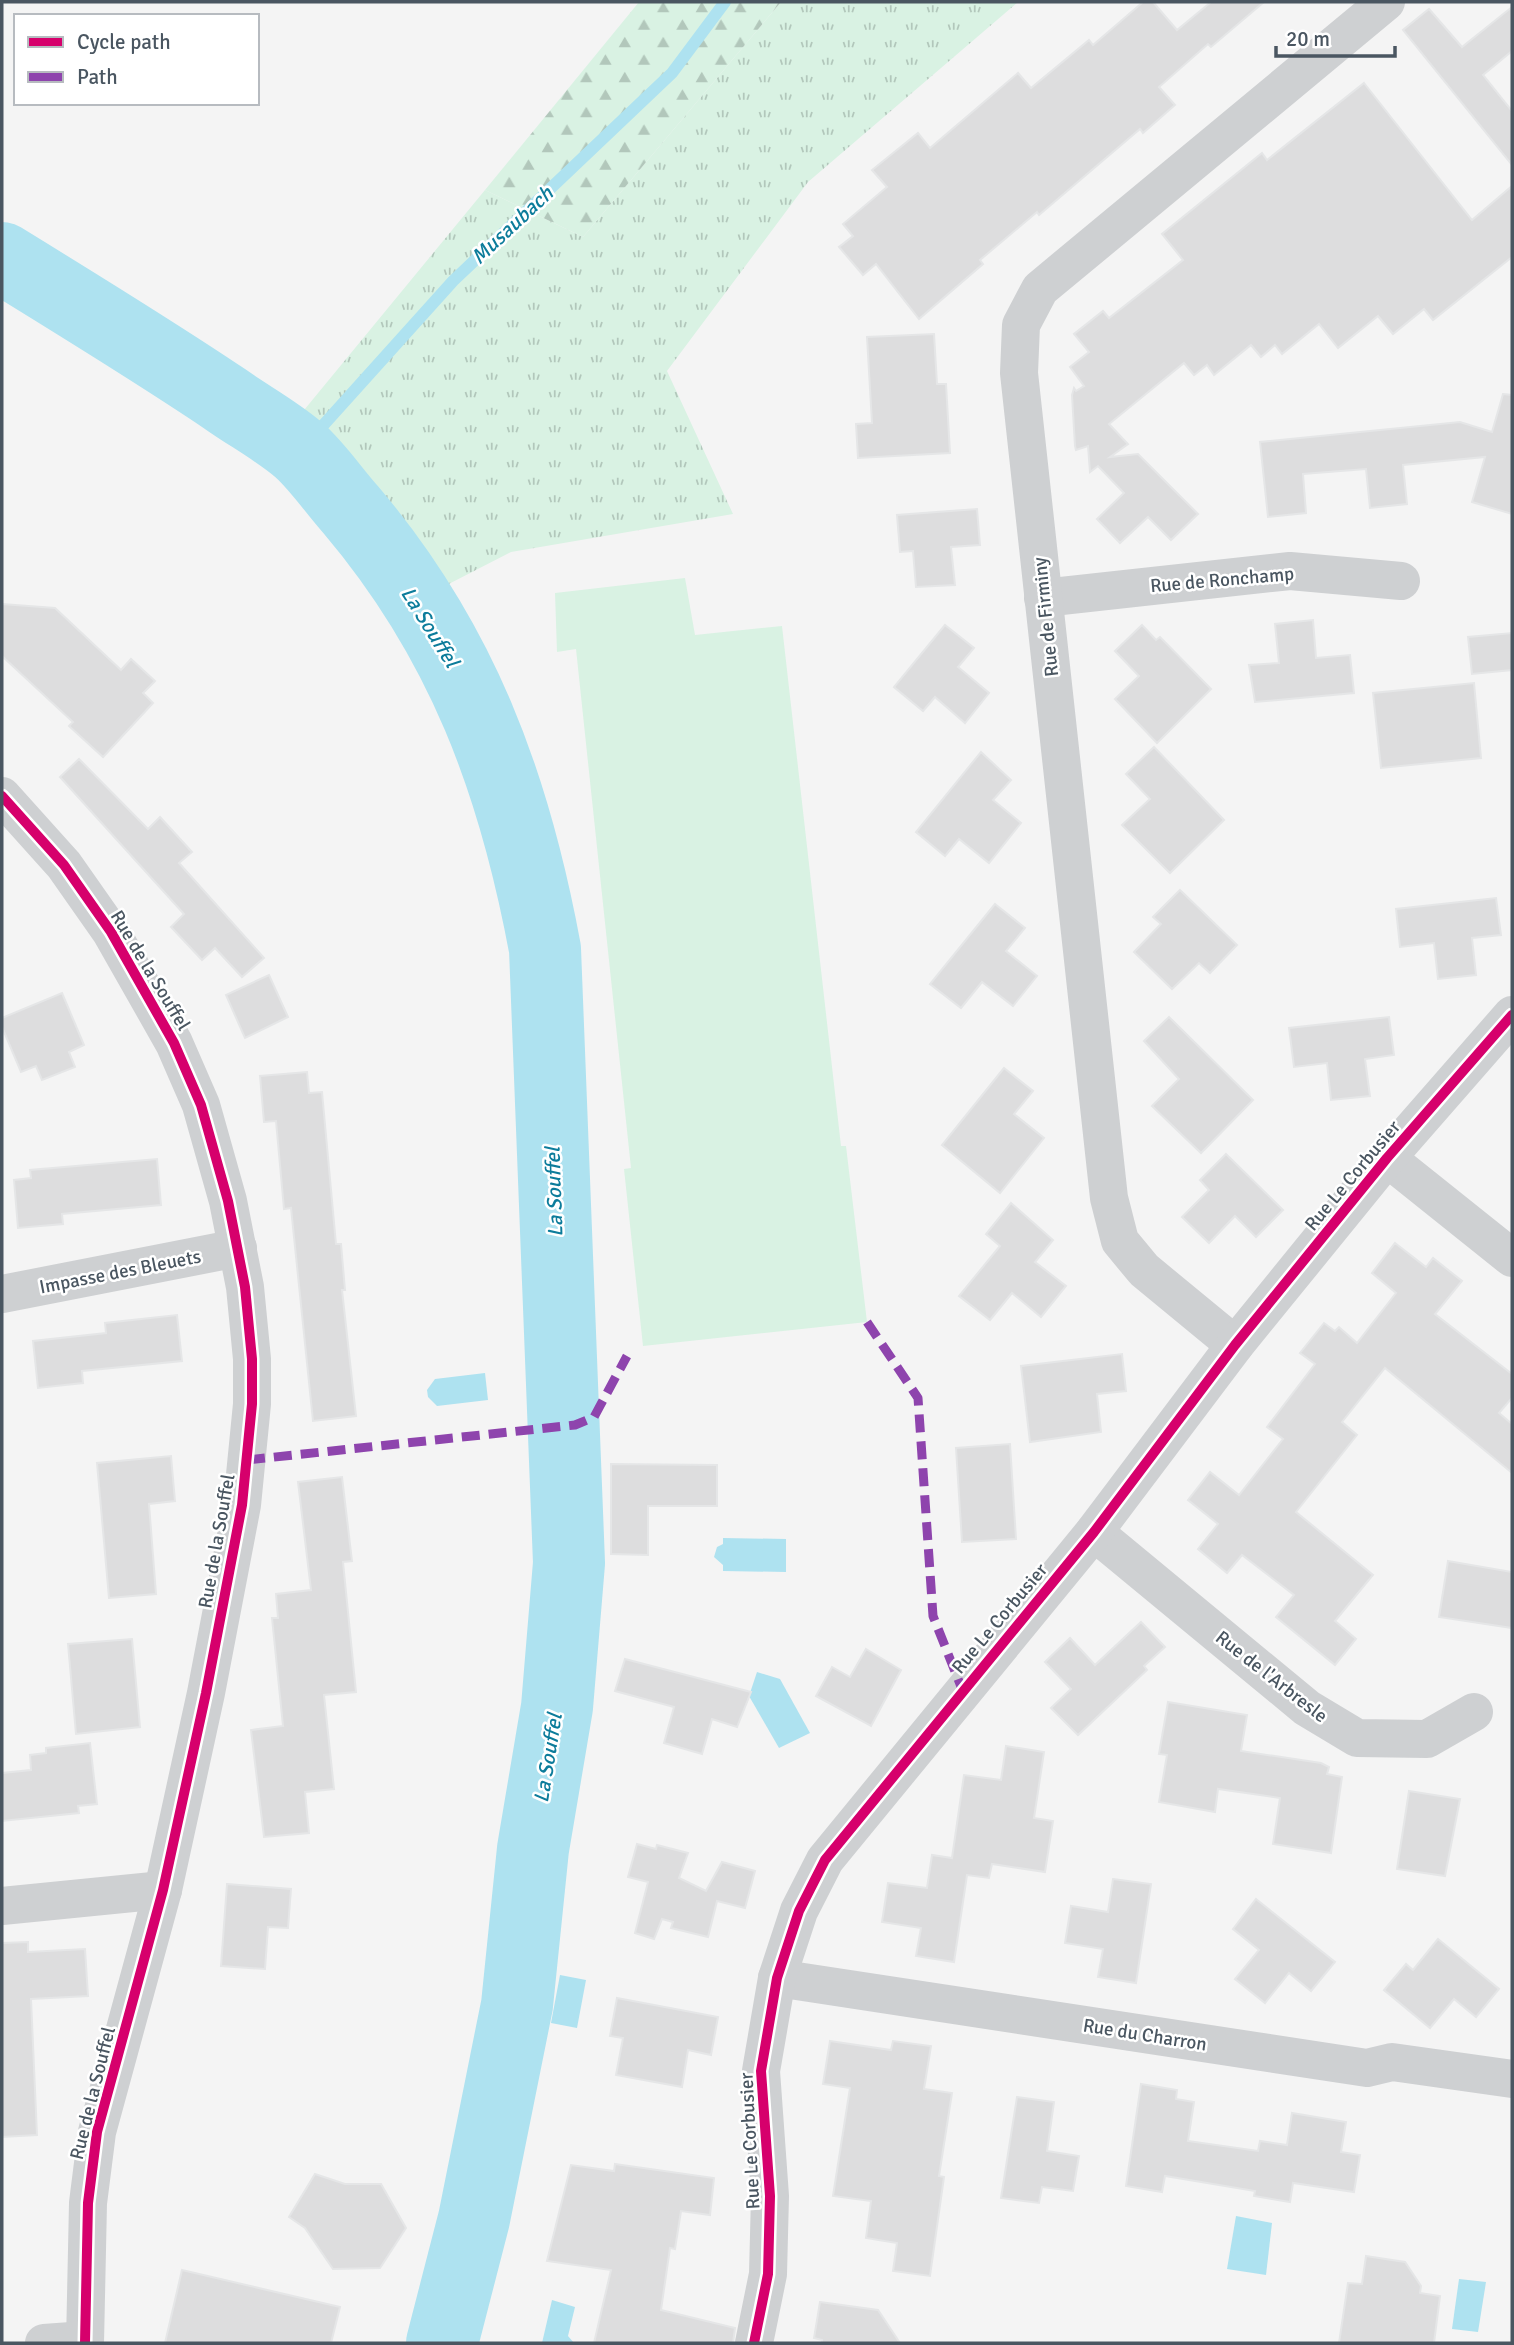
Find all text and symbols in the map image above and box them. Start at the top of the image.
legend [14,14,259,105]
scale bar [1276,14,1395,58]
text: 20 m [1286,26,1330,52]
text: Cycle path [77,29,171,55]
text: Path [77,64,118,90]
water label: Musaubach [466,180,559,270]
street label: Rue de Firminy [1028,556,1064,678]
street label: Rue de Ronchamp [1149,562,1295,598]
water label: La Souffel [395,582,466,674]
street label: Rue de la Souffel [105,906,195,1035]
street label: Rue Le Corbusier [1300,1116,1406,1236]
water label: La Souffel [539,1145,569,1237]
street label: Impasse des Bleuets [37,1245,203,1299]
street label: Rue de la Souffel [193,1472,241,1610]
street label: Rue Le Corbusier [947,1559,1053,1679]
street label: Rue de l'Arbresle [1211,1626,1332,1728]
water label: La Souffel [528,1710,568,1804]
street label: Rue du Charron [1081,2013,1208,2057]
street label: Rue de la Souffel [65,2024,121,2162]
street label: Rue Le Corbusier [734,2072,766,2210]

